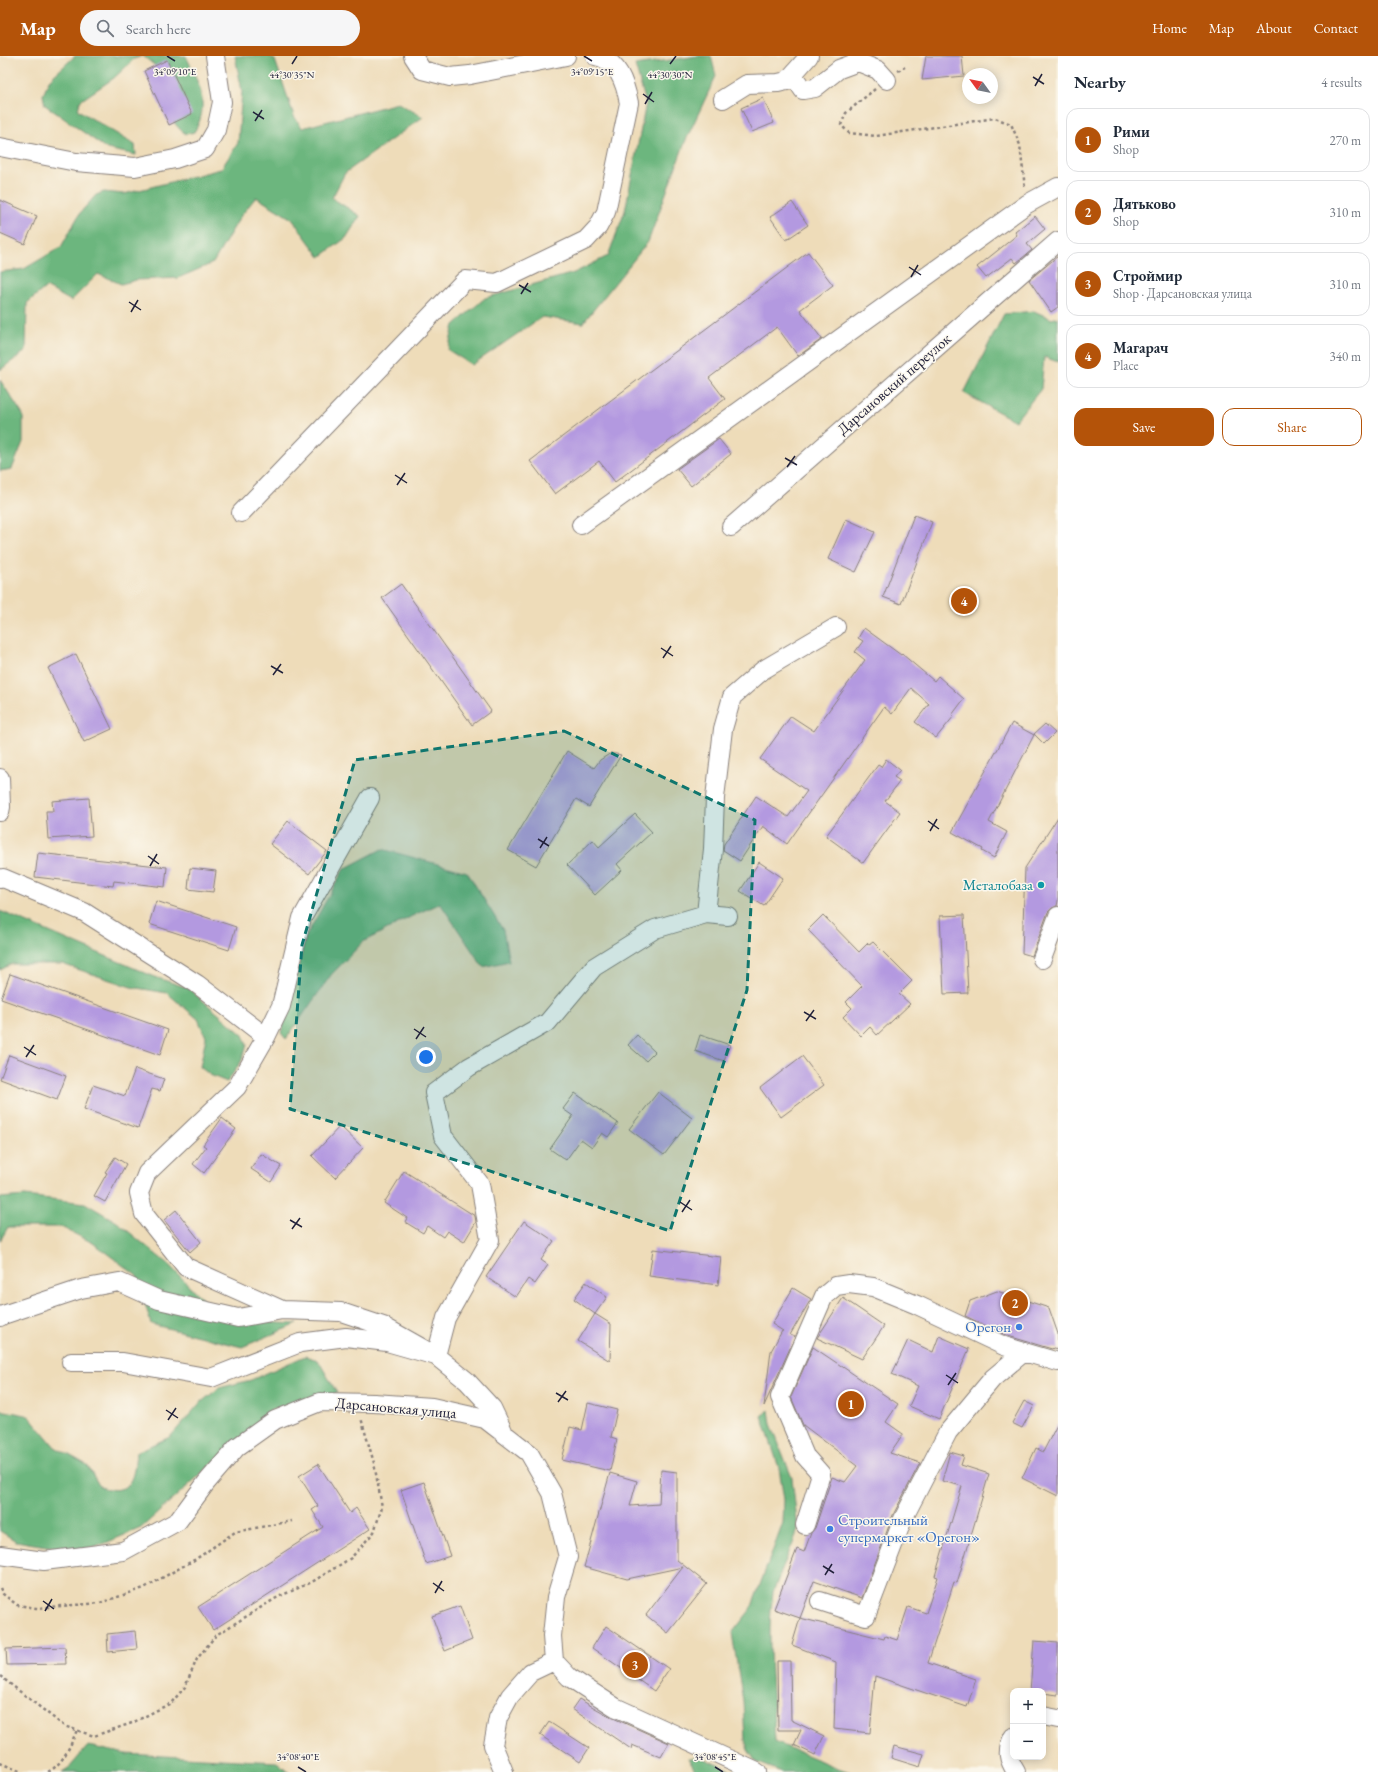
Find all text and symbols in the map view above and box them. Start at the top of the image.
search box [80,10,360,46]
text: Map [20,16,56,41]
icon: search [94,17,116,39]
text: Search here [126,19,191,38]
text: Home [1152,19,1187,37]
text: Map [1209,19,1234,37]
text: About [1256,19,1292,37]
text: Contact [1314,19,1358,37]
text: 34°09'10"E [154,65,197,78]
text: 34°09'15"E [571,65,614,78]
text: 44°30'35"N [270,68,315,81]
text: 44°30'30"N [648,68,693,81]
north arrow [962,68,998,104]
text: Nearby [1074,71,1126,93]
text: 4 results [1321,74,1362,91]
text: Рими [1113,122,1150,141]
text: 1 [1085,132,1091,149]
text: 270 m [1330,132,1361,149]
text: Shop [1113,141,1139,158]
text: Дятьково [1113,194,1176,213]
text: 2 [1085,204,1091,221]
text: 310 m [1330,204,1361,221]
text: Shop [1113,213,1139,230]
text: Строймир [1113,266,1182,285]
text: 3 [1085,276,1091,293]
text: 310 m [1330,276,1361,293]
text: Shop · Дарсановская улица [1113,285,1252,302]
street label: Дарсановский переулок [833,329,955,438]
text: Магарач [1113,338,1168,357]
text: 4 [1085,348,1091,365]
text: 340 m [1330,348,1361,365]
text: Place [1113,357,1139,374]
button: Save [1074,408,1214,446]
button: Share [1222,408,1362,446]
pin: 4 [951,586,977,616]
place label: Металобаза [963,875,1033,894]
marker: Металобаза [1036,880,1046,890]
your location [416,1047,436,1067]
pin: 2 [1002,1288,1028,1318]
place label: Орегон [965,1317,1011,1336]
marker: Орегон [1014,1322,1024,1332]
pin: 1 [838,1389,864,1419]
street label: Дарсановская улица [335,1393,457,1422]
place label: Строительный супермаркет «Орегон» [838,1510,980,1546]
marker: Строительный супермаркет «Орегон» [825,1524,835,1534]
pin: 3 [622,1650,648,1680]
map controls [1010,1688,1046,1760]
button: + [1010,1688,1046,1724]
button: − [1010,1724,1046,1760]
text: 34°08'40"E [277,1750,320,1763]
text: 34°08'45"E [694,1750,737,1763]

